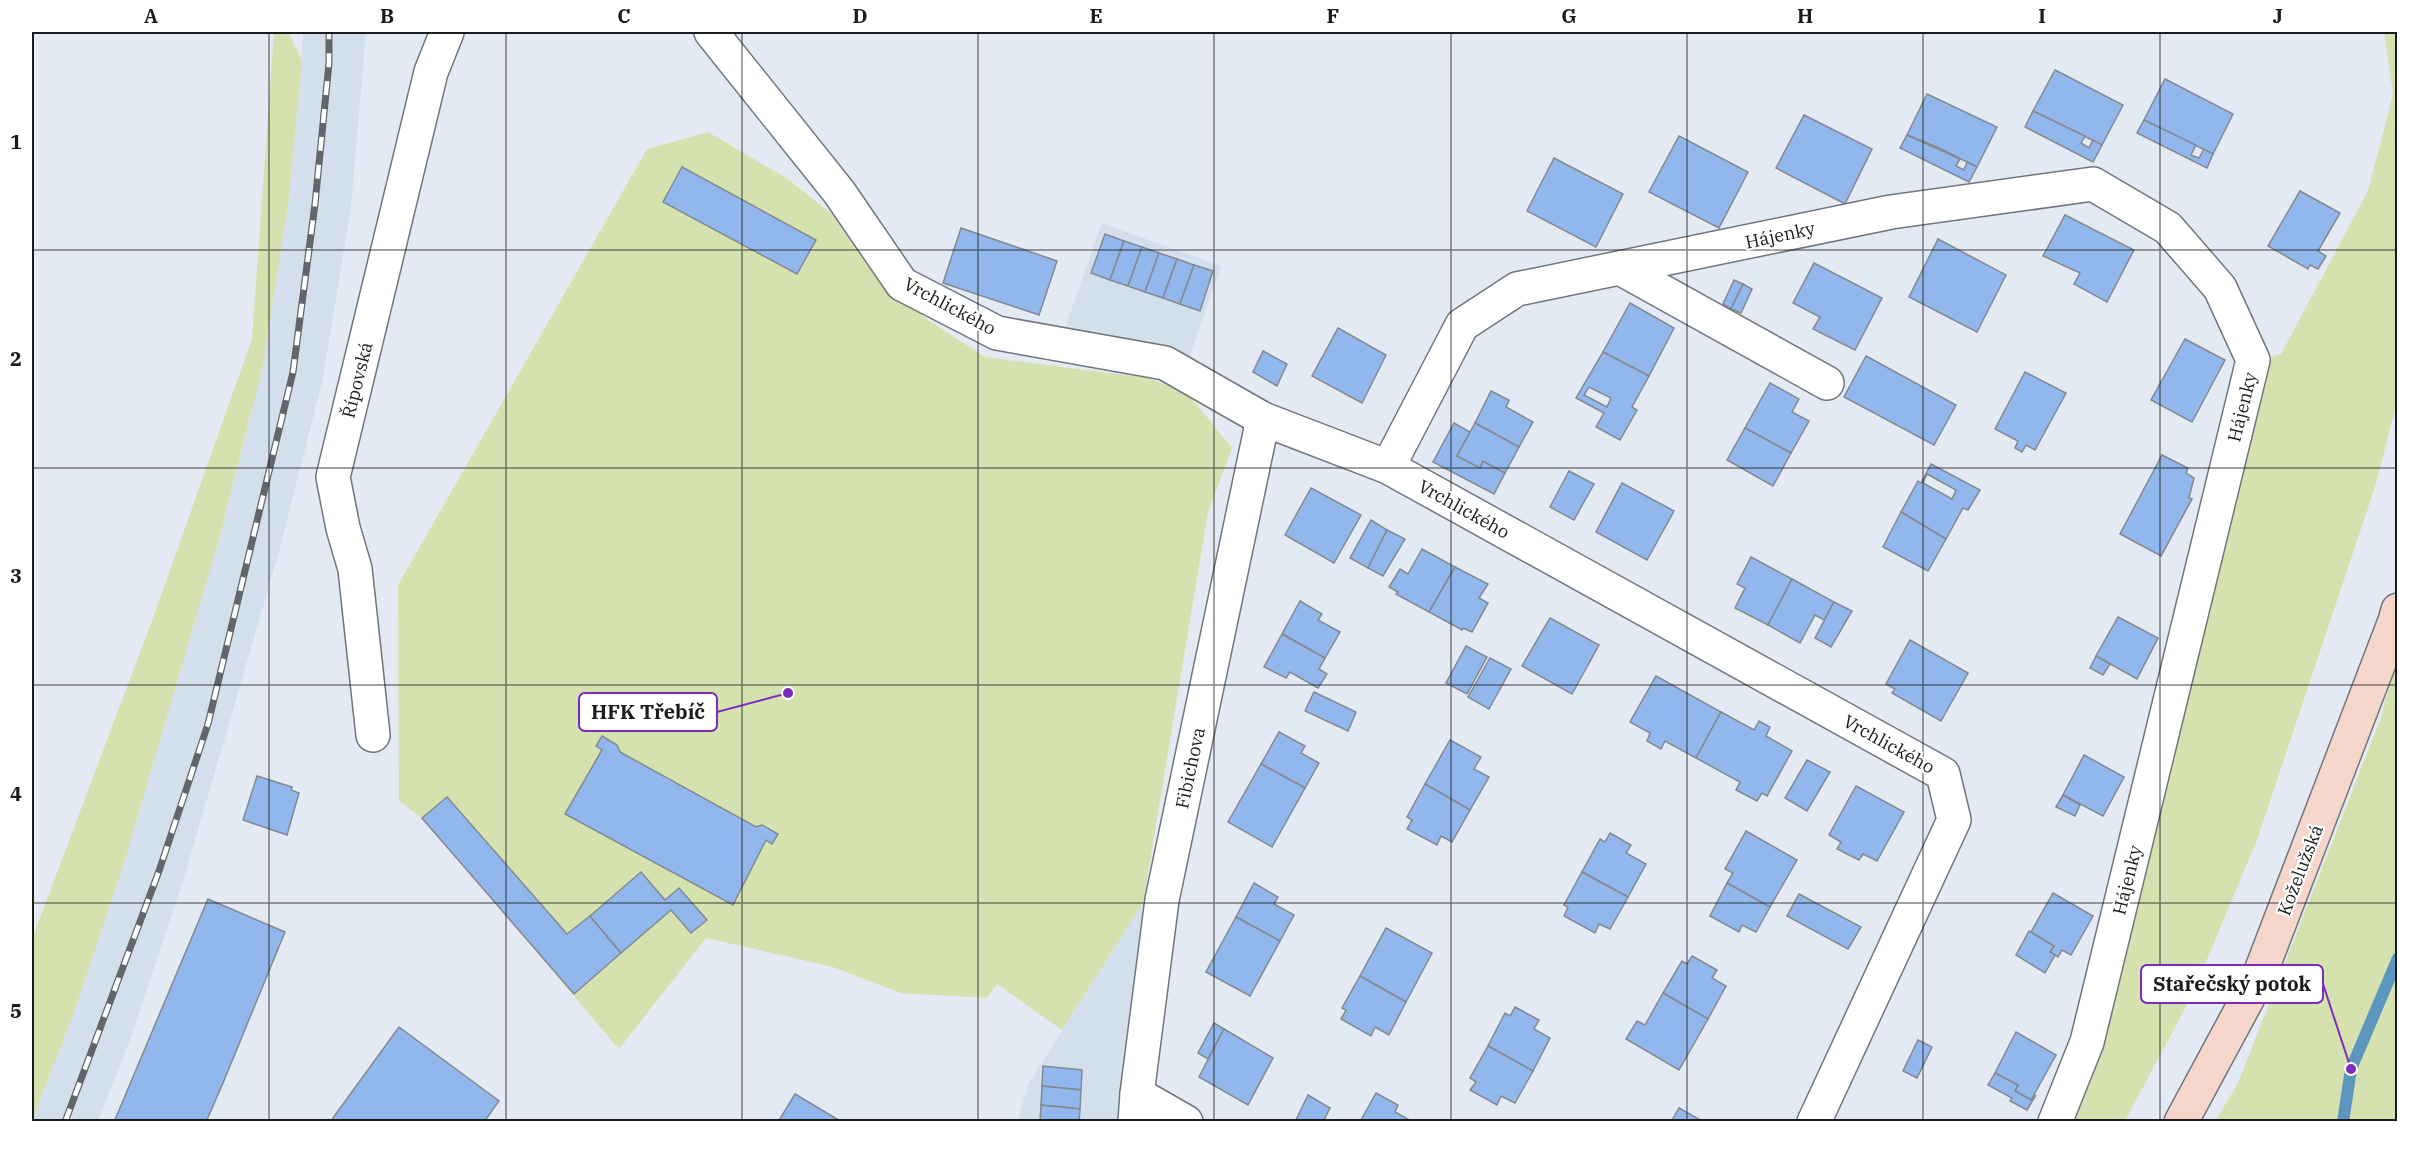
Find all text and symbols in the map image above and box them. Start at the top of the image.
text: A [144,2,158,29]
text: B [380,2,394,29]
text: C [617,2,631,29]
text: D [852,2,868,29]
text: E [1089,2,1103,29]
text: F [1327,2,1339,29]
text: G [1561,2,1577,29]
text: H [1797,2,1813,29]
text: I [2038,2,2046,29]
text: J [2273,2,2283,29]
text: 1 [10,128,22,155]
street label: Hájenky [1743,216,1817,254]
street label: Vrchlického [900,272,1000,340]
street label: Řípovská [336,339,378,420]
text: 2 [10,345,22,372]
street label: Hájenky [2222,370,2262,444]
street label: Vrchlického [1414,474,1514,544]
text: 3 [10,562,22,589]
callout: HFK Třebíč [579,693,717,731]
text: HFK Třebíč [591,698,705,725]
street label: Vrchlického [1839,709,1939,779]
street label: Fibichova [1170,725,1210,811]
text: 4 [10,780,22,807]
street label: Koželužská [2272,821,2328,919]
street label: Hájenky [2107,843,2147,917]
callout: Stařečský potok [2141,965,2323,1003]
text: Stařečský potok [2153,970,2312,997]
text: 5 [10,997,22,1024]

